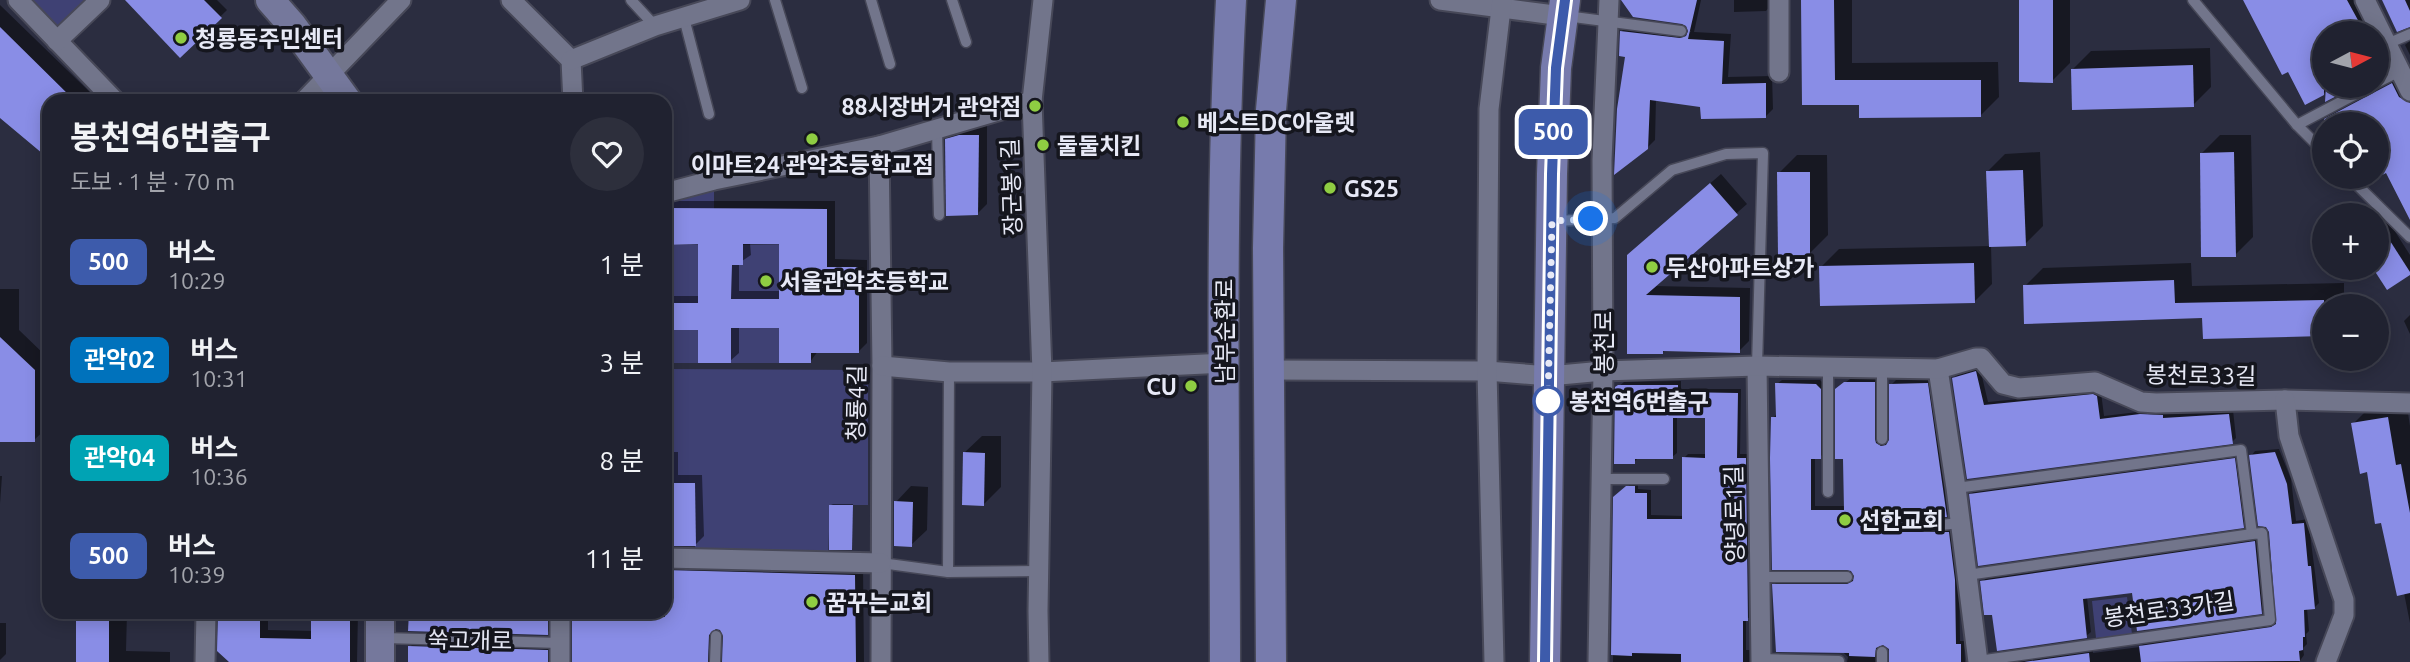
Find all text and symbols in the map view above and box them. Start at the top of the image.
north arrow [2312,21,2389,98]
map controls [2312,21,2389,371]
place label: 청룡동주민센터 [195,26,343,51]
marker: 청룡동주민센터 [173,30,189,46]
place label: 88시장버거 관악점 [841,94,1021,119]
marker: 88시장버거 관악점 [1027,98,1043,114]
line badge: 500 [1513,109,1593,155]
place label: 베스트DC아울렛 [1197,110,1355,135]
button: locate [2312,112,2389,189]
marker: 베스트DC아울렛 [1175,114,1191,130]
button: heart [570,117,644,191]
text: 봉천역6번출구 [70,118,271,155]
text: 500 [1533,118,1573,145]
marker: 이마트24 관악초등학교점 [804,131,820,147]
place label: 둘둘치킨 [1057,133,1142,158]
marker: 둘둘치킨 [1035,137,1051,153]
street label: 장군봉1길 [997,138,1025,236]
place label: 이마트24 관악초등학교점 [691,152,934,177]
text: 도보 · 1 분 · 70 m [70,169,235,194]
place label: GS25 [1344,176,1399,201]
marker: GS25 [1322,180,1338,196]
your location [1573,201,1608,236]
button: + [2312,203,2389,280]
text: 버스 [168,237,216,266]
text: 500 [88,248,129,275]
text: 1 분 [599,250,644,279]
place label: 두산아파트상가 [1666,255,1814,280]
marker: 두산아파트상가 [1644,259,1660,275]
text: 10:29 [168,268,226,293]
place label: 서울관악초등학교 [780,269,949,294]
marker: 서울관악초등학교 [758,273,774,289]
street label: 남부순환로 [1212,278,1237,384]
button: − [2312,294,2389,371]
street label: 봉천로 [1591,310,1616,374]
text: 버스 [190,335,238,364]
text: 관악02 [84,346,155,373]
text: 3 분 [599,348,644,377]
street label: 봉천로33길 [2145,362,2257,388]
street label: 청룡4길 [843,365,869,441]
text: 10:31 [190,366,248,391]
place label: CU [1146,374,1177,399]
marker: CU [1183,378,1199,394]
marker: 봉천역6번출구 [1533,386,1563,416]
place label: 봉천역6번출구 [1569,389,1709,414]
text: 버스 [190,433,238,462]
text: 관악04 [84,444,155,471]
text: 8 분 [599,446,644,475]
text: 10:36 [190,464,248,489]
street label: 양녕로1길 [1721,465,1747,563]
place label: 선한교회 [1859,508,1944,533]
marker: 선한교회 [1837,512,1853,528]
text: 버스 [168,531,216,560]
text: 500 [88,542,129,569]
text: 11 분 [585,544,644,573]
text: 10:39 [168,562,226,587]
street label: 봉천로33가길 [2102,587,2236,631]
place label: 꿈꾸는교회 [826,590,932,615]
marker: 꿈꾸는교회 [804,594,820,610]
street label: 쑥고개로 [427,627,513,653]

